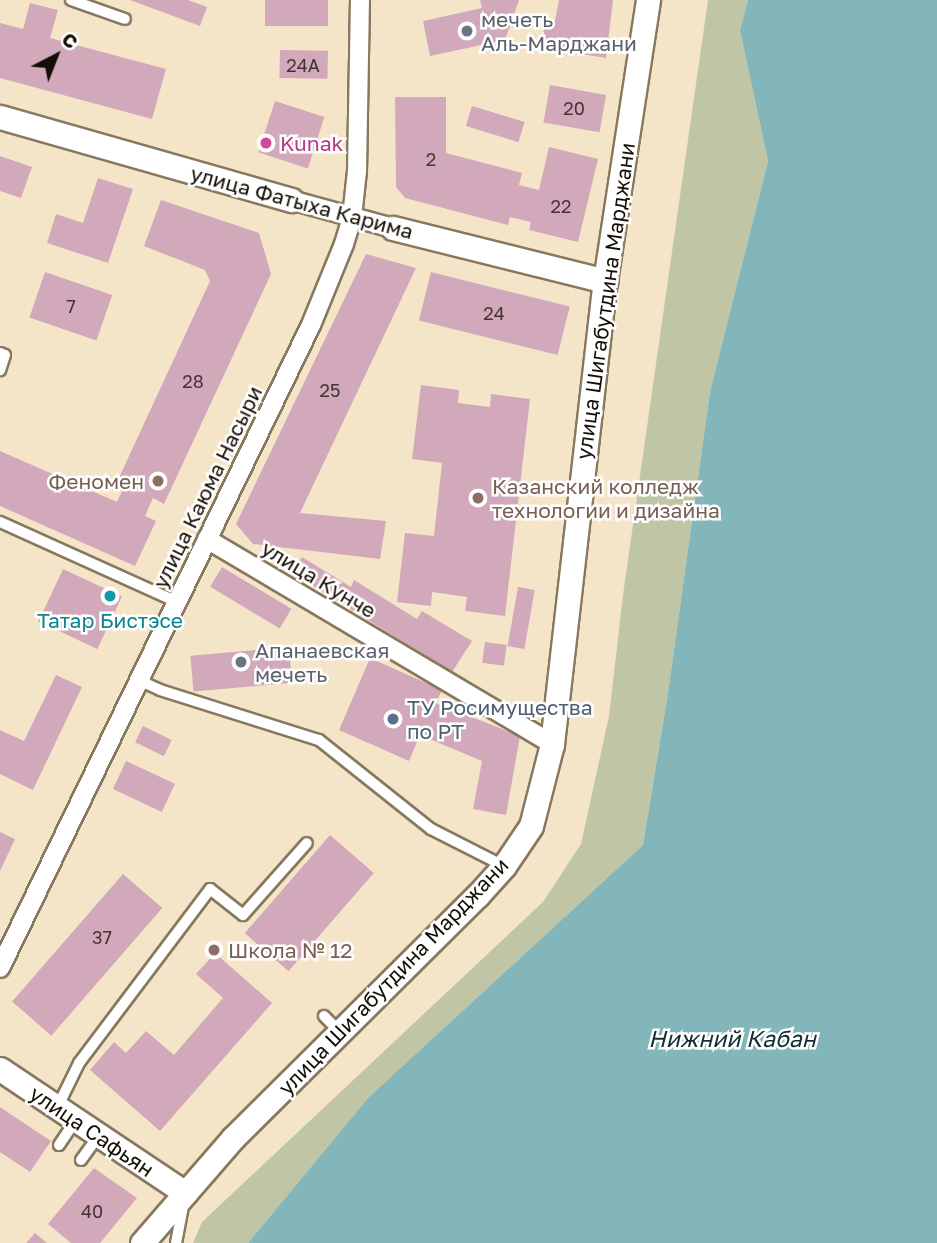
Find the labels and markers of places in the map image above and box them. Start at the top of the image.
place label: мечеть Аль-Марджани [481,6,637,56]
marker: мечеть Аль-Марджани [459,23,475,39]
place label: Kunak [280,130,343,156]
marker: Kunak [258,135,274,151]
place label: Феномен [48,468,144,494]
marker: Феномен [150,473,166,489]
place label: Казанский колледж технологии и дизайна [492,473,720,523]
marker: Казанский колледж технологии и дизайна [470,490,486,506]
marker: Татар Бистэсе [102,588,118,604]
place label: Татар Бистэсе [37,607,183,633]
place label: Апанаевская мечеть [255,637,389,687]
marker: Апанаевская мечеть [233,654,249,670]
place label: ТУ Росимущества по РТ [407,694,593,744]
marker: ТУ Росимущества по РТ [385,711,401,727]
place label: Школа № 12 [228,937,352,963]
marker: Школа № 12 [206,942,222,958]

